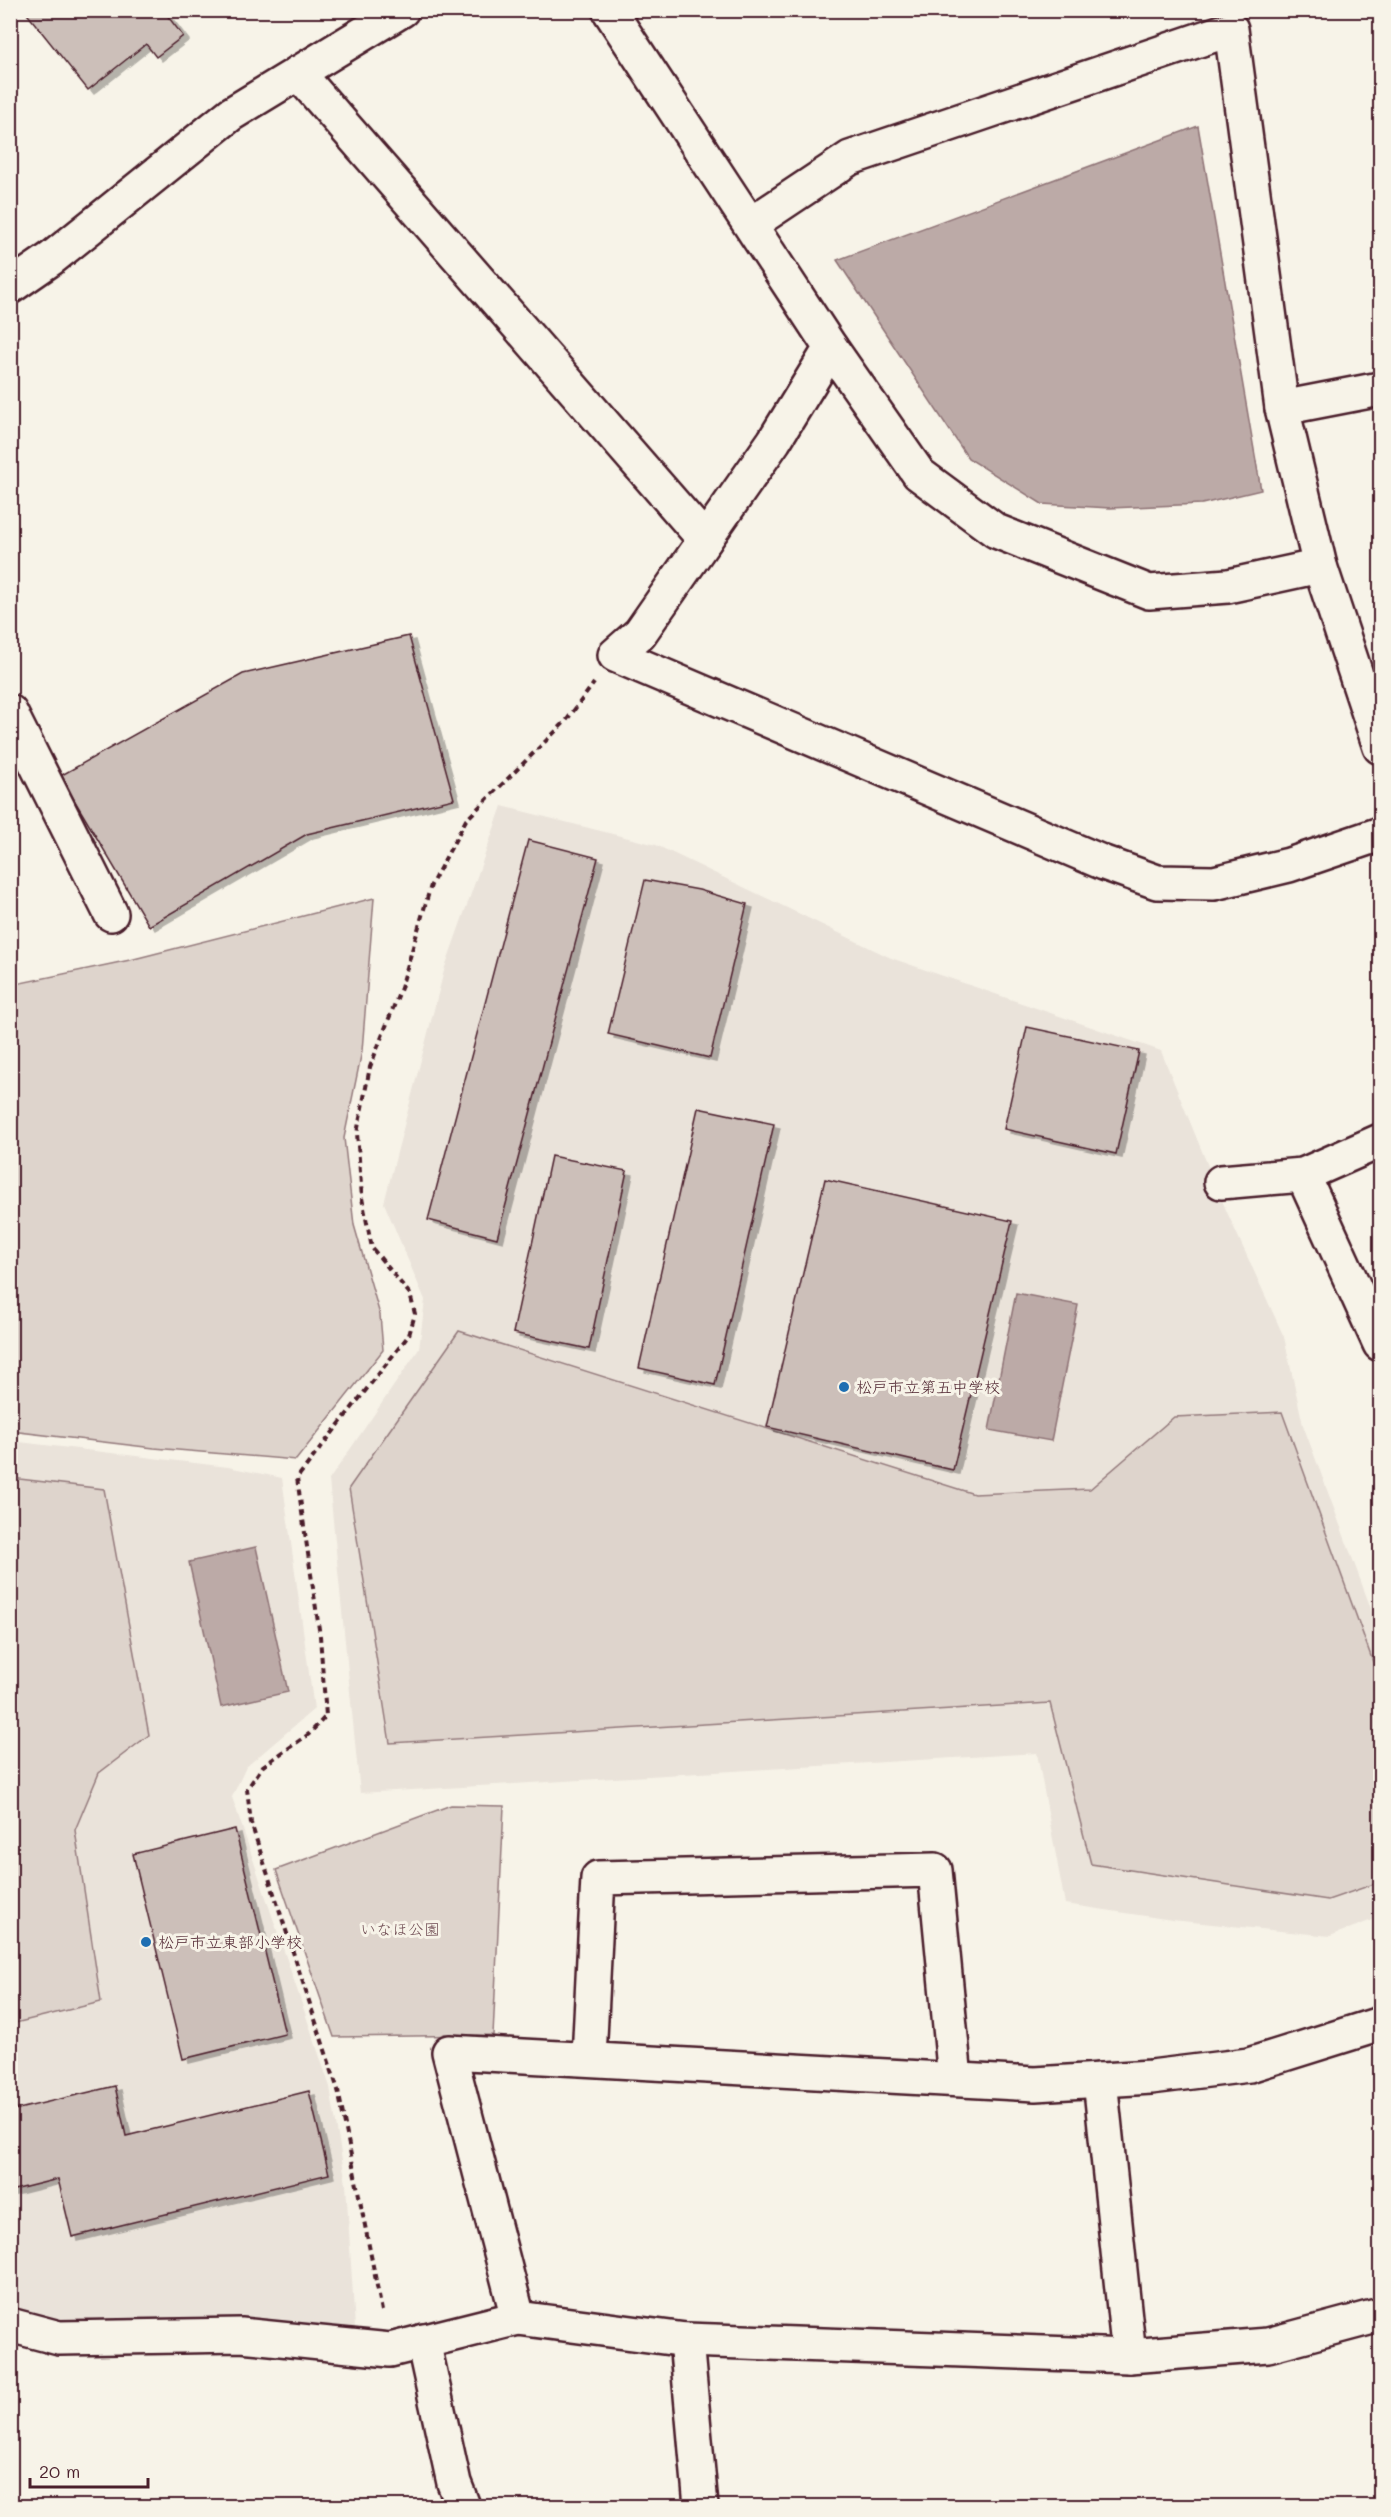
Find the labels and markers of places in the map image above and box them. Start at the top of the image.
place label: 松戸市立第五中学校 [856,1376,1000,1397]
marker: 松戸市立第五中学校 [837,1380,851,1394]
place label: 松戸市立東部小学校 [158,1931,302,1952]
marker: 松戸市立東部小学校 [139,1935,153,1949]

